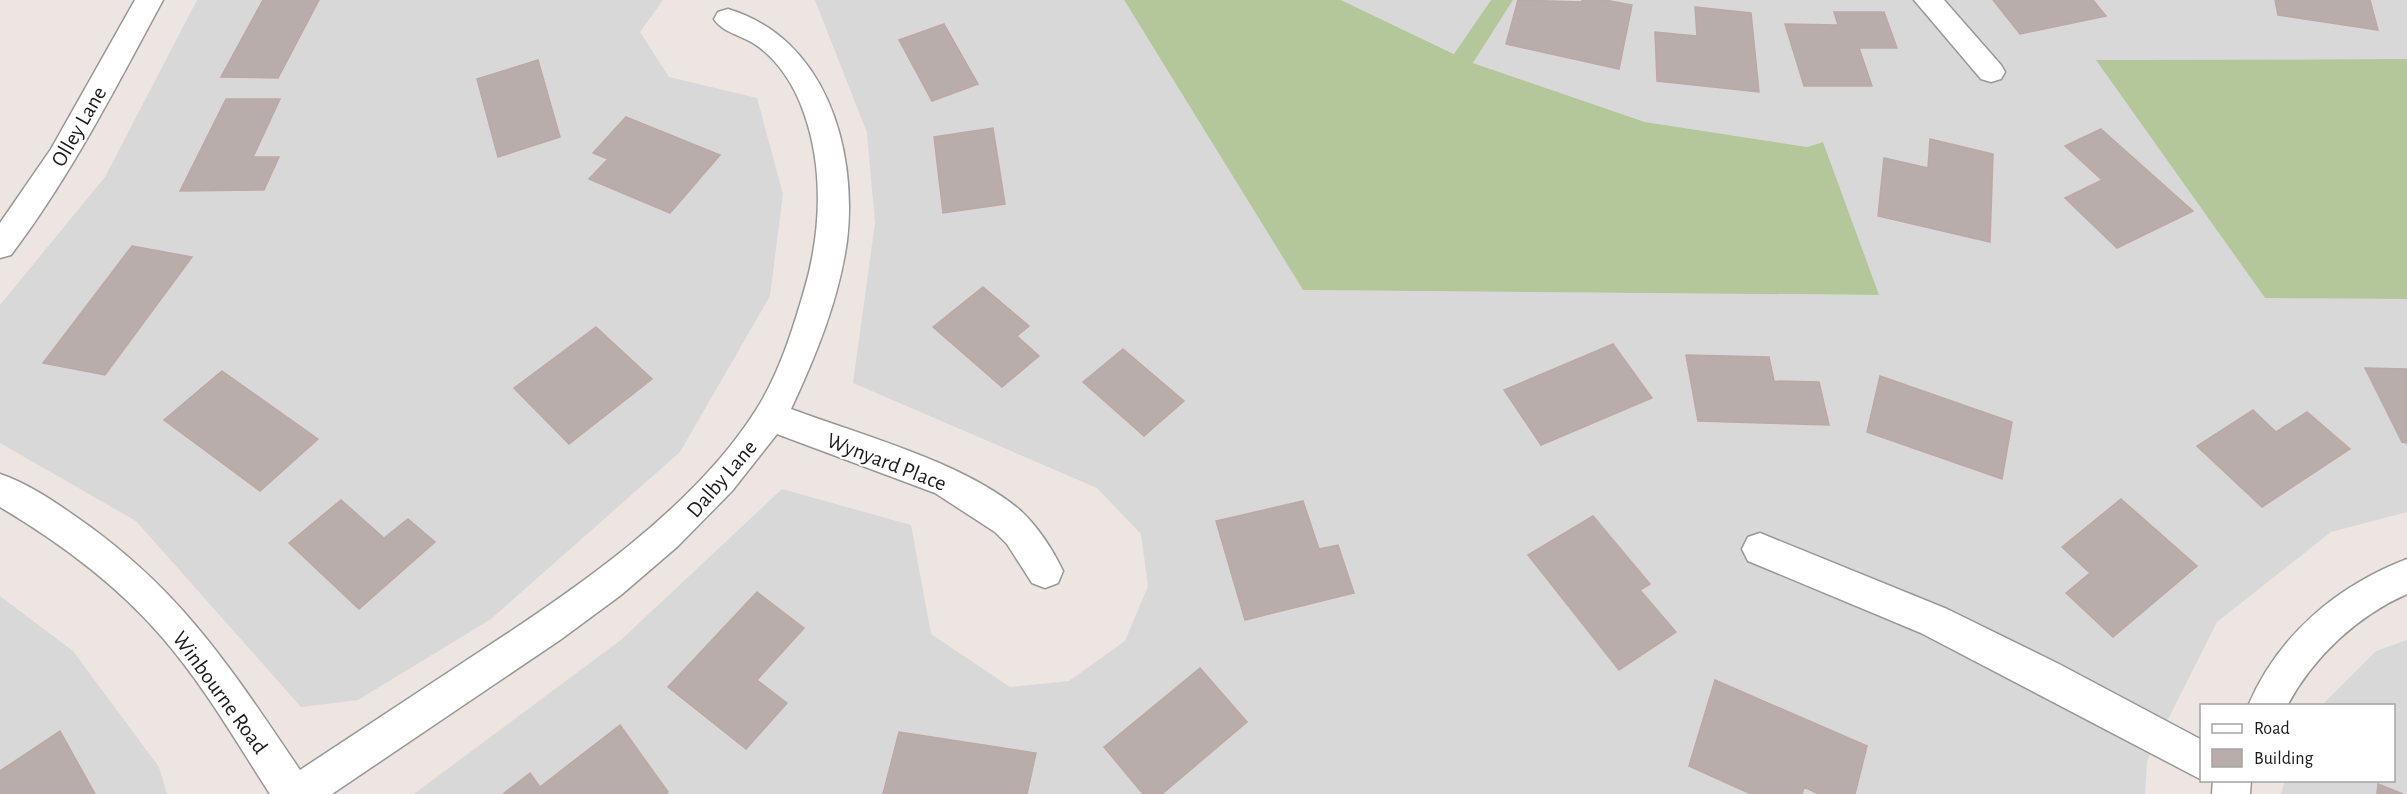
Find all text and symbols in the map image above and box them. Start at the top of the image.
street label: Olley Lane [47,83,111,170]
street label: Wynyard Place [824,429,949,495]
street label: Dalby Lane [682,436,761,522]
street label: Winbourne Road [169,627,272,758]
legend [2200,704,2395,782]
text: Road [2254,720,2290,738]
text: Building [2254,750,2314,768]

